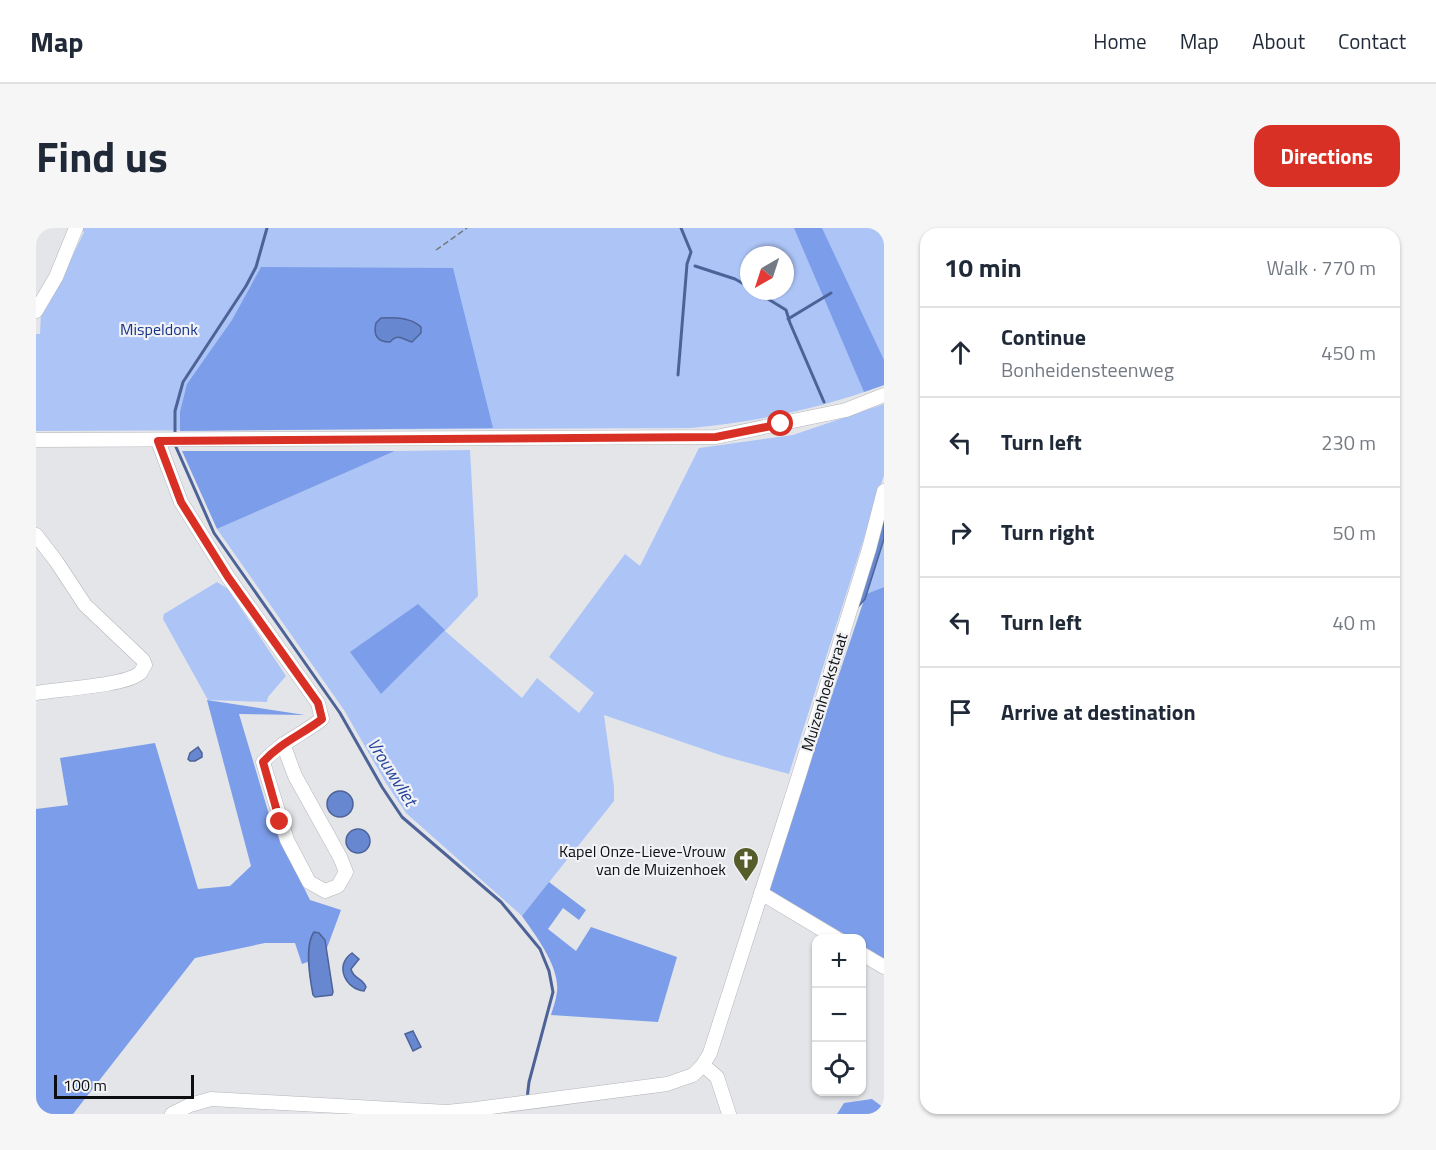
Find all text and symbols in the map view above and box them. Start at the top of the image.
text: Map [30,20,84,63]
text: Home [1093,25,1147,57]
text: Map [1180,25,1219,57]
text: About [1252,25,1305,57]
text: Contact [1338,25,1406,57]
text: Find us [36,124,168,188]
button: Directions [1254,125,1400,187]
north arrow [740,246,794,300]
text: 10 min [944,248,1022,287]
text: Walk · 770 m [1267,252,1376,283]
park label: Mispeldonk [120,317,198,341]
text: Continue [1001,320,1086,354]
icon: ahead [944,336,977,369]
text: 450 m [1321,337,1376,368]
text: Bonheidensteenweg [1001,354,1174,385]
route start [767,410,793,436]
text: Turn left [1001,425,1082,459]
icon: left [944,426,977,459]
text: 230 m [1321,427,1376,458]
text: Turn right [1001,515,1095,549]
icon: right [944,516,977,549]
text: 50 m [1332,517,1376,548]
text: Turn left [1001,605,1082,639]
icon: left [944,606,977,639]
text: 40 m [1332,607,1376,638]
street label: Muizenhoekstraat [795,630,853,754]
text: Arrive at destination [1001,695,1196,729]
icon: arrive [944,696,977,729]
water label: Vrouwvliet [361,732,425,813]
route end [266,808,292,834]
place label: Kapel Onze-Lieve-Vrouw van de Muizenhoek [559,839,726,881]
church icon: Kapel Onze-Lieve-Vrouw van de Muizenhoek [731,845,761,883]
map controls [812,934,866,1096]
button: + [812,934,866,988]
button: − [812,988,866,1042]
button: locate [812,1042,866,1096]
scale bar [54,1072,194,1100]
text: 100 m [63,1073,107,1097]

